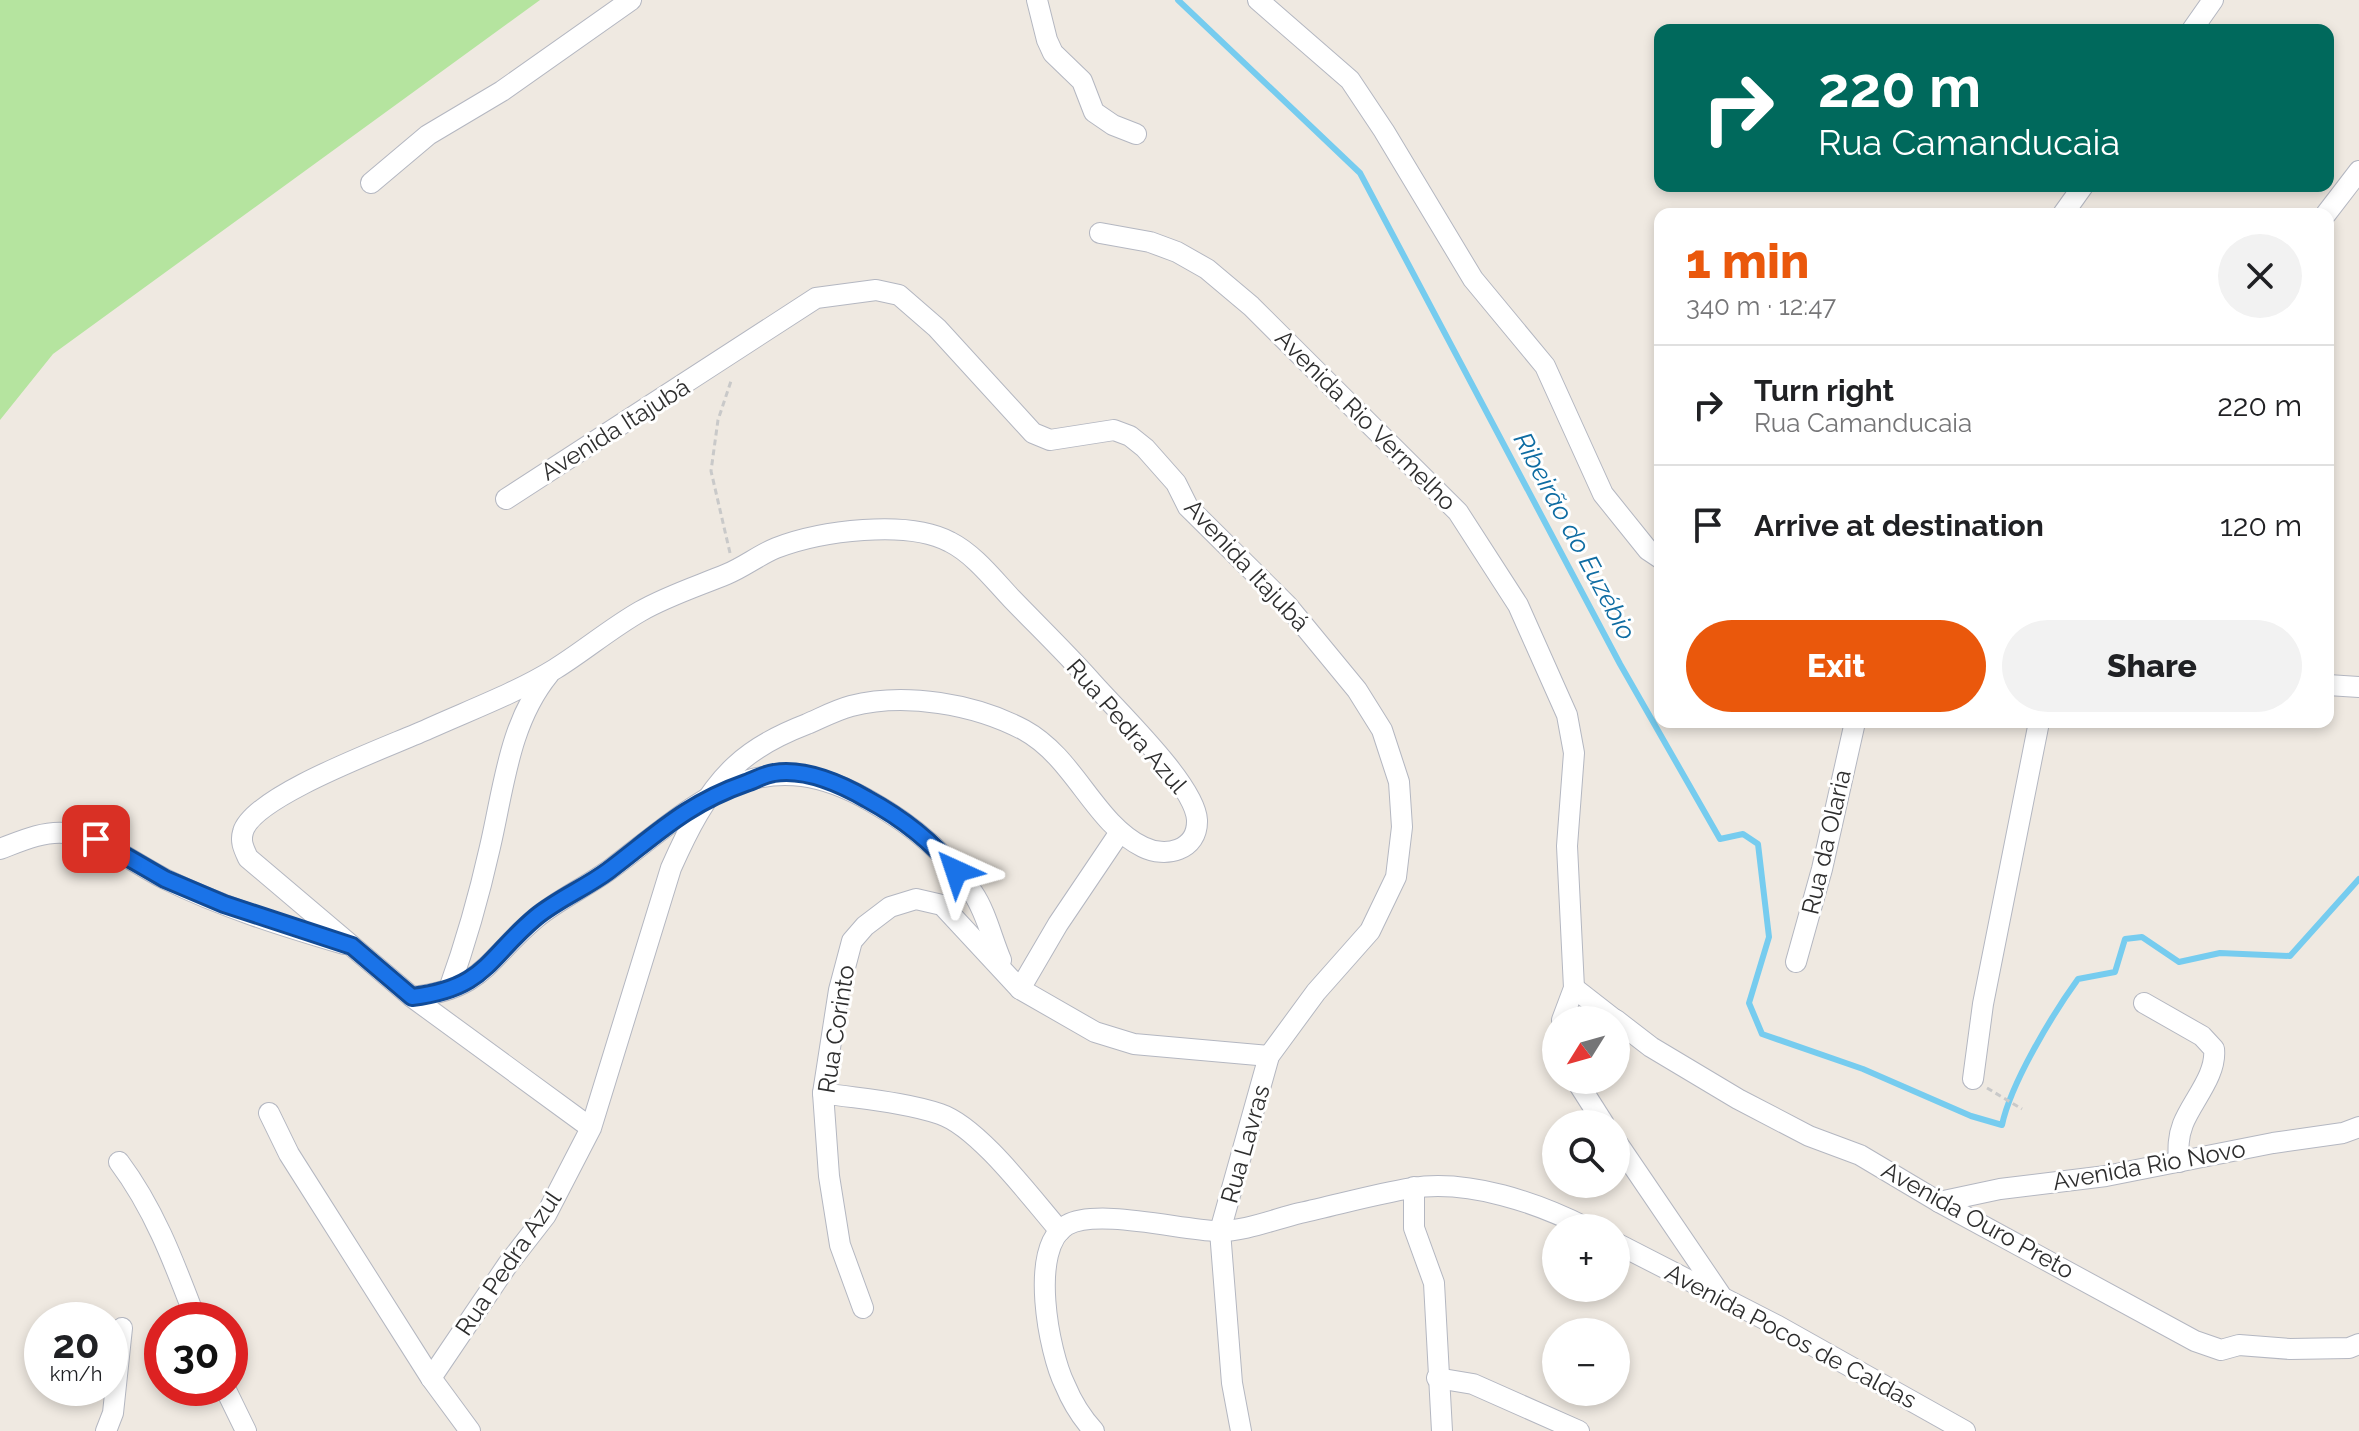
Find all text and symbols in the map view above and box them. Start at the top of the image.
text: 220 m [1818,54,1981,120]
icon: right [1686,56,1790,160]
text: Rua Camanducaia [1818,121,2120,163]
text: 1 min [1686,233,1809,289]
button: close [2218,234,2302,318]
text: 340 m · 12:47 [1686,291,1836,321]
street label: Avenida Rio Vermelho [1270,324,1462,516]
street label: Avenida Itajubá [535,372,695,486]
text: Turn right [1754,373,1894,408]
icon: right [1686,383,1730,427]
text: 220 m [2217,388,2302,423]
text: Rua Camanducaia [1754,408,1972,438]
water label: Ribeirão do Euzébio [1508,427,1642,645]
street label: Avenida Itajubá [1179,493,1315,637]
icon: arrive [1686,503,1730,547]
text: Arrive at destination [1754,508,2044,543]
text: 120 m [2220,508,2302,543]
button: Exit [1686,620,1986,712]
button: Share [2002,620,2302,712]
street label: Rua Pedra Azul [1061,653,1193,799]
street label: Rua da Olaria [1795,767,1857,917]
pin [62,805,130,873]
icon: arrive [74,817,118,861]
position arrow [914,829,998,913]
street label: Rua Corinto [812,963,860,1095]
north arrow [1542,1006,1630,1094]
map controls [1542,1006,1630,1406]
street label: Rua Lavras [1214,1082,1276,1206]
button: search [1542,1110,1630,1198]
street label: Avenida Rio Novo [2050,1134,2248,1196]
street label: Avenida Ouro Preto [1877,1155,2079,1285]
street label: Rua Pedra Azul [449,1185,567,1341]
button: + [1542,1214,1630,1302]
street label: Avenida Pocos de Caldas [1661,1257,1921,1415]
speed limit sign: 30 [144,1302,248,1406]
button: − [1542,1318,1630,1406]
text: 20 [52,1320,100,1367]
text: km/h [50,1362,102,1386]

